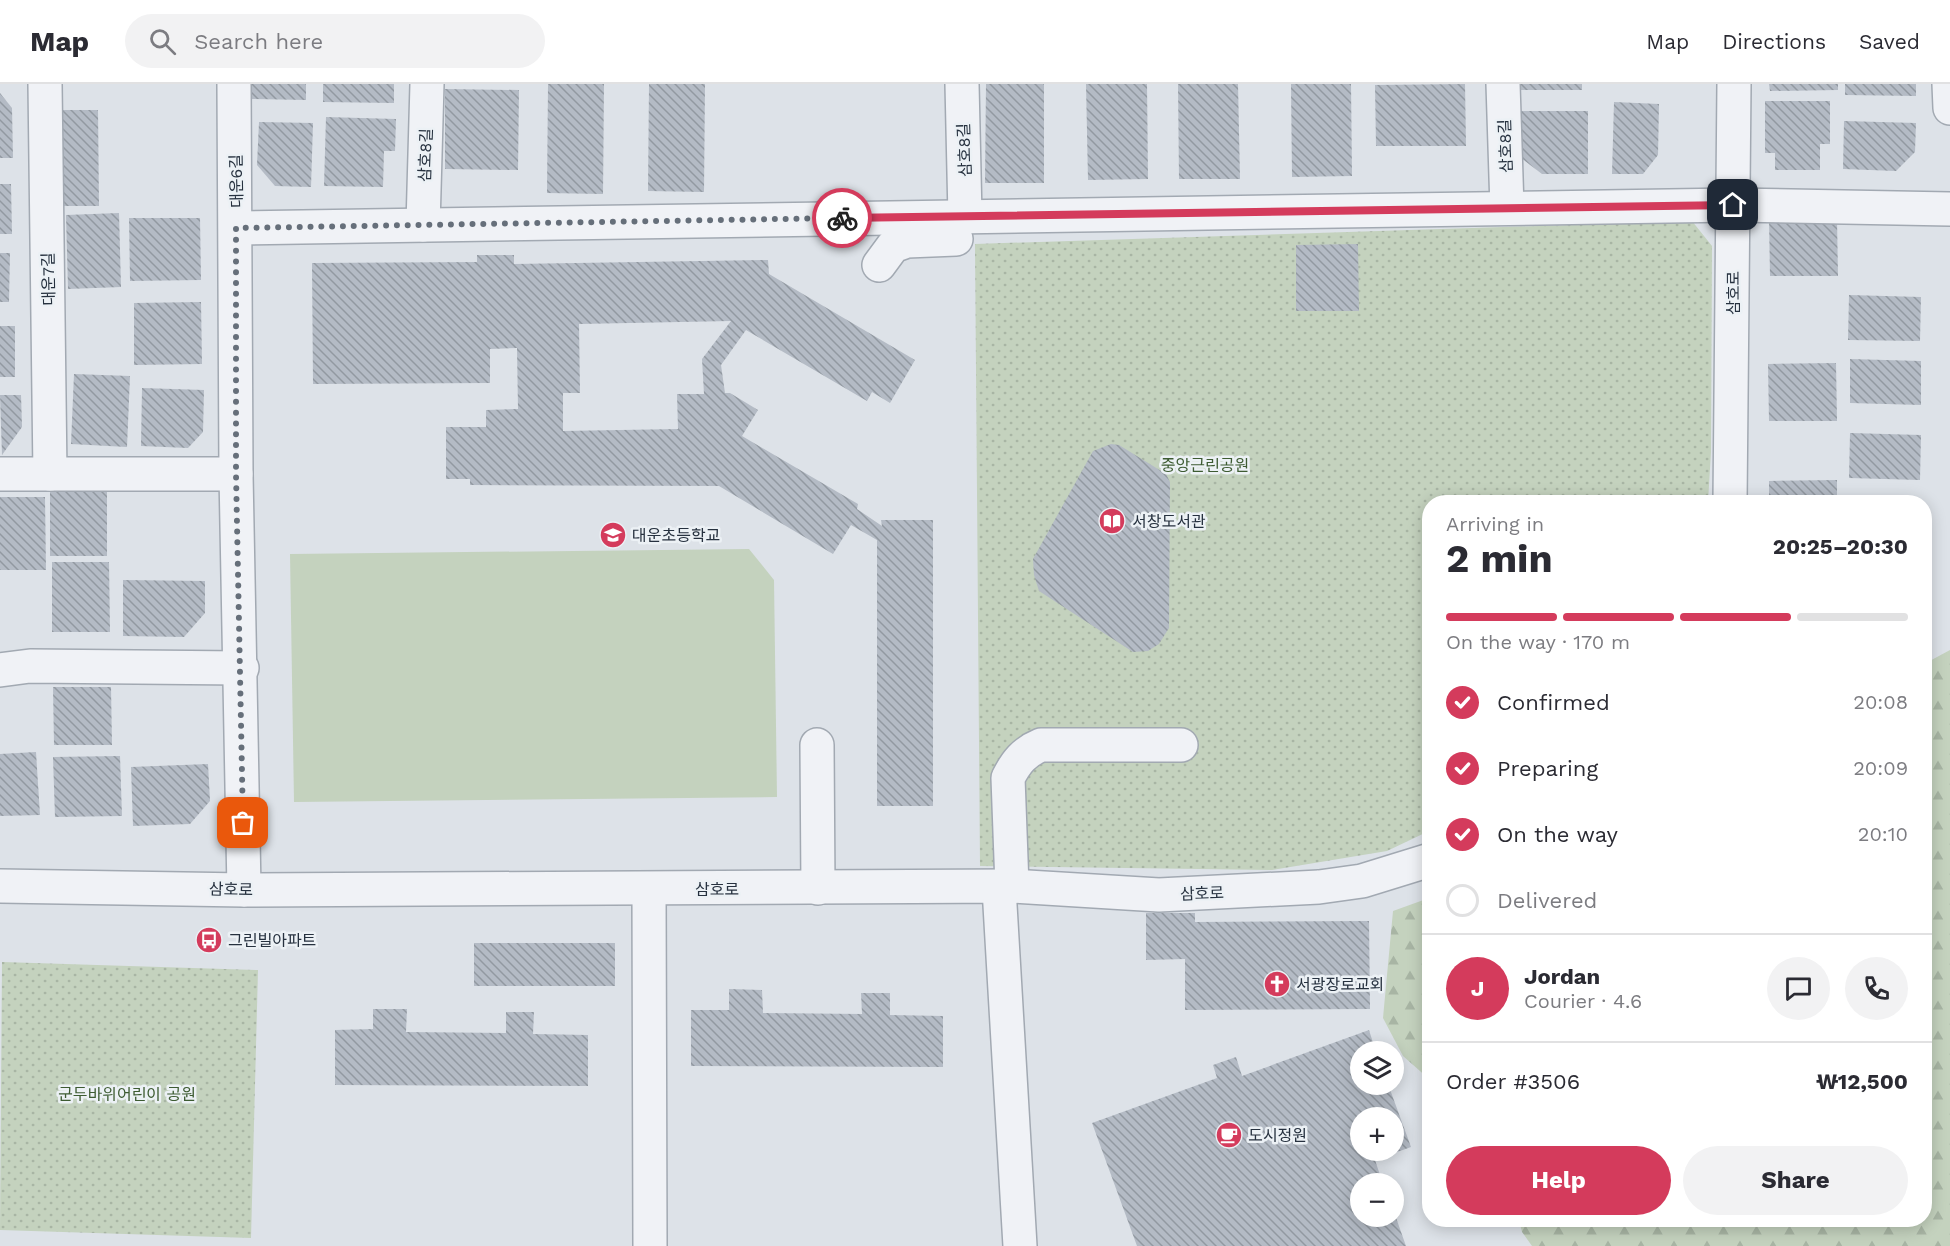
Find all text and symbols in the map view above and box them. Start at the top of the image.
search box [125,14,545,68]
text: Map [30,25,89,58]
icon: search [146,25,179,58]
text: Search here [194,29,323,54]
text: Map [1646,29,1689,54]
text: Directions [1722,29,1826,54]
text: Saved [1859,29,1920,54]
street label: 삼호8길 [1495,119,1516,173]
street label: 삼호8길 [954,123,975,177]
street label: 삼호8길 [415,128,436,182]
street label: 대운6길 [227,154,246,208]
pin [1707,179,1758,230]
courier [812,188,872,248]
icon: home [1716,188,1749,221]
icon: bike [826,202,859,235]
street label: 대운7길 [39,252,58,306]
street label: 삼호로 [1724,271,1743,315]
park label: 중앙근린공원 [1161,456,1249,475]
library icon: 서창도서관 [1097,506,1127,536]
place label: 서창도서관 [1132,512,1206,531]
text: Arriving in [1446,512,1544,536]
school or university icon: 대운초등학교 [598,520,628,550]
place label: 대운초등학교 [632,526,720,545]
text: 20:25–20:30 [1773,534,1908,559]
text: 2 min [1446,536,1553,581]
text: On the way · 170 m [1446,630,1630,654]
icon: check [1446,686,1479,719]
text: Confirmed [1497,690,1610,715]
text: 20:08 [1853,690,1908,714]
icon: check [1446,752,1479,785]
text: Preparing [1497,756,1598,781]
text: 20:09 [1853,756,1908,780]
pin [217,797,268,848]
icon: bag [226,806,259,839]
icon: check [1446,818,1479,851]
text: On the way [1497,822,1618,847]
text: 20:10 [1858,822,1908,846]
street label: 삼호로 [209,880,254,899]
street label: 삼호로 [695,880,739,899]
street label: 삼호로 [1180,883,1225,904]
text: Delivered [1497,888,1597,913]
bus stop icon: 그린빌아파트 [194,925,224,955]
place label: 그린빌아파트 [228,931,316,950]
button: chat [1767,957,1830,1020]
button: phone [1845,957,1908,1020]
text: Jordan [1524,964,1600,989]
church icon: 서광장로교회 [1262,969,1292,999]
place label: 서광장로교회 [1296,975,1384,994]
text: J [1471,976,1484,1001]
text: Courier · 4.6 [1524,989,1642,1013]
map controls [1350,1041,1404,1227]
button: layers [1350,1041,1404,1095]
text: Order #3506 [1446,1069,1580,1094]
text: ₩12,500 [1816,1069,1908,1094]
park label: 군두바위어린이 공원 [58,1085,196,1104]
button: + [1350,1107,1404,1161]
cafe icon: 도시정원 [1214,1120,1244,1150]
place label: 도시정원 [1248,1126,1307,1145]
button: Help [1446,1146,1671,1215]
button: Share [1683,1146,1908,1215]
button: − [1350,1173,1404,1227]

